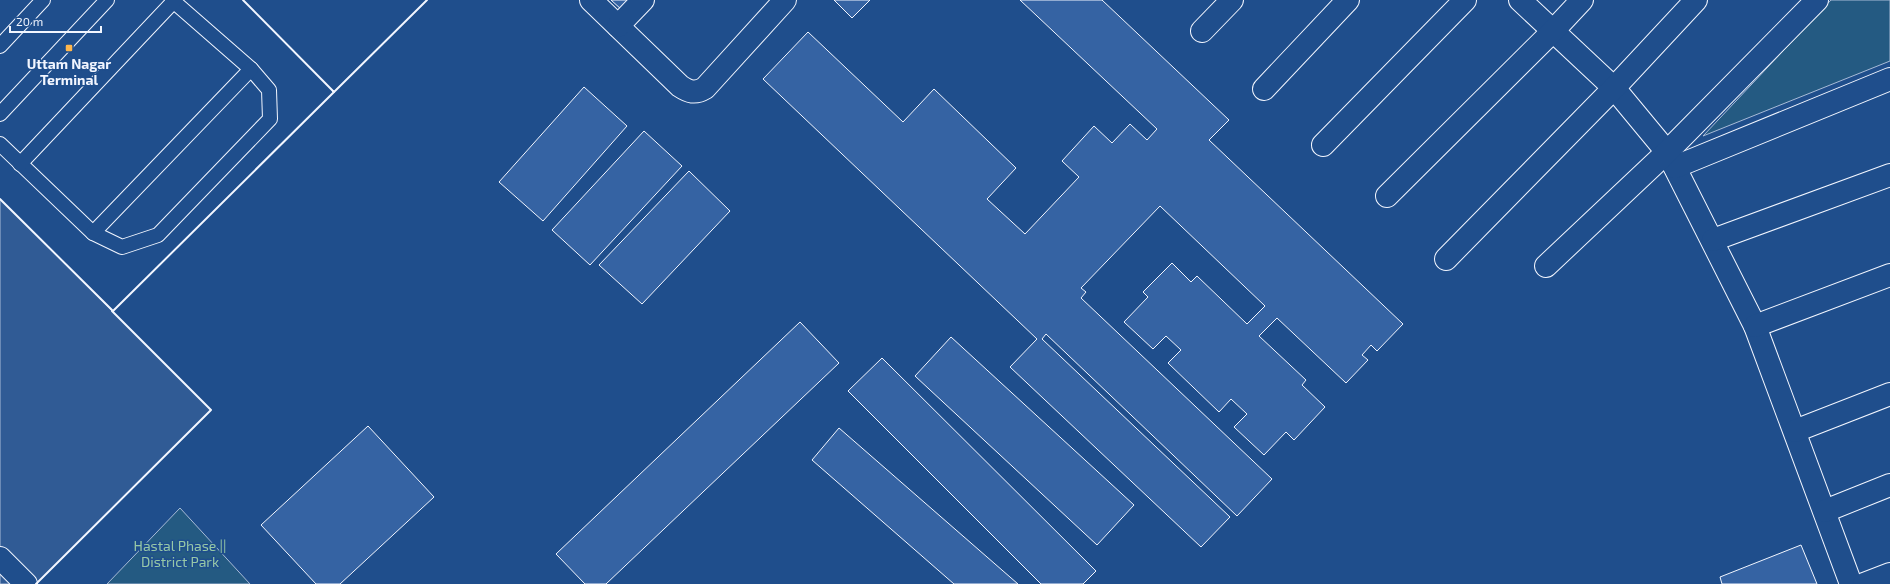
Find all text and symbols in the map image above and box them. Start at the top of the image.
scale bar [10,8,101,34]
text: 20 m [16,14,43,28]
marker: Uttam Nagar Terminal [64,43,74,53]
place label: Uttam Nagar Terminal [27,55,111,88]
park label: Hastal Phase || District Park [134,537,226,570]

